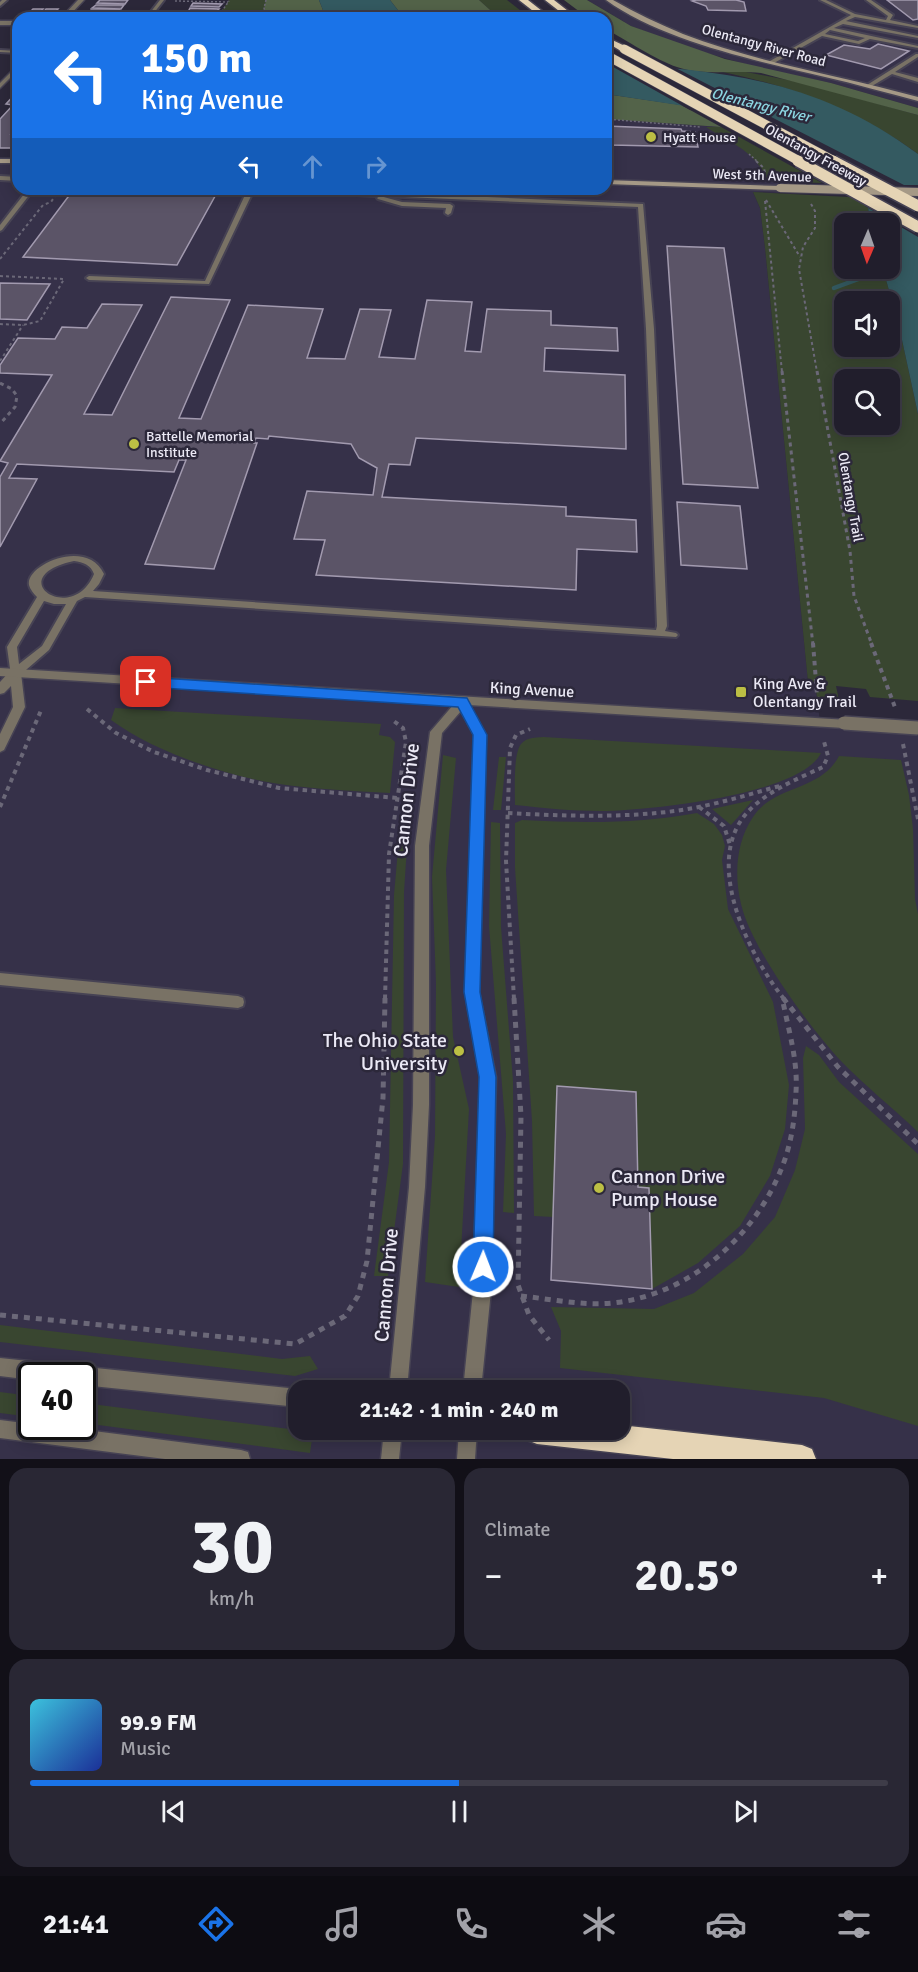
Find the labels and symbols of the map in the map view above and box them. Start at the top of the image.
street label: Olentangy River Road [700,21,828,70]
water label: Olentangy River [709,84,815,127]
street label: Olentangy Freeway [762,120,870,191]
place label: Hyatt House [663,129,736,146]
marker: Hyatt House [644,130,658,144]
street label: West 5th Avenue [712,165,812,186]
north arrow [834,213,900,279]
place label: Battelle Memorial Institute [146,428,253,461]
marker: Battelle Memorial Institute [127,437,141,451]
street label: Olentangy Trail [834,451,867,543]
pin [120,656,171,707]
place label: King Ave & Olentangy Trail [753,674,857,712]
street label: King Avenue [489,678,575,702]
marker: King Ave & Olentangy Trail [734,685,748,699]
street label: Cannon Drive [388,742,425,858]
place label: The Ohio State University [323,1028,448,1076]
marker: The Ohio State University [452,1044,466,1058]
place label: Cannon Drive Pump House [611,1164,725,1212]
marker: Cannon Drive Pump House [592,1181,606,1195]
street label: Cannon Drive [369,1227,404,1343]
position arrow [451,1235,515,1299]
speed limit sign: 40 [18,1362,96,1440]

